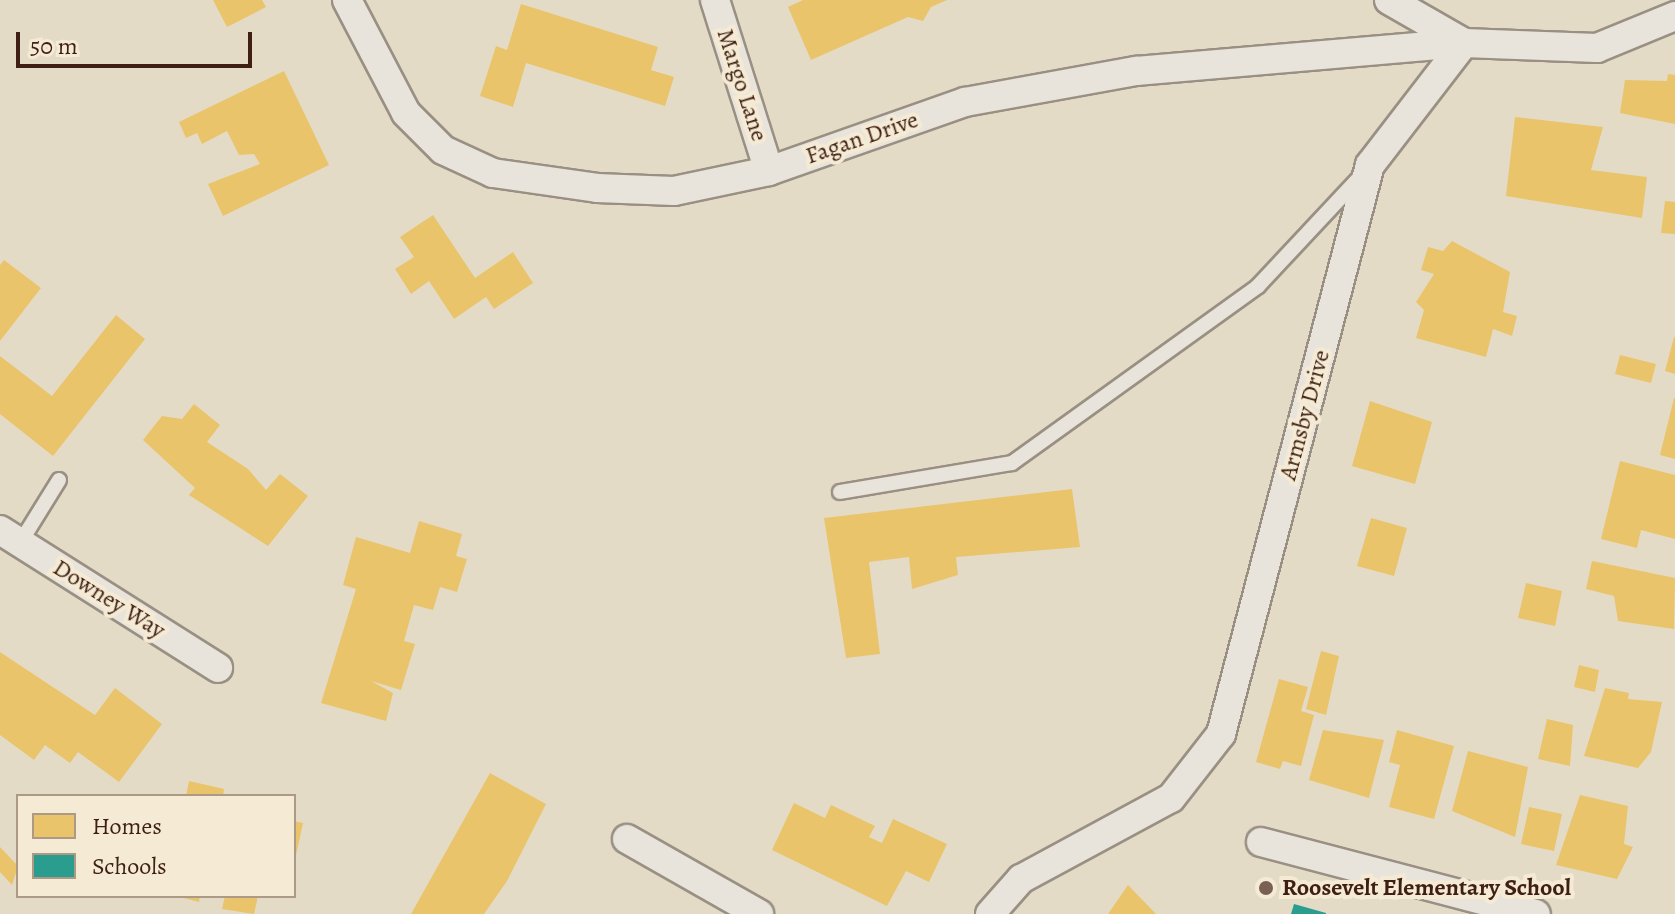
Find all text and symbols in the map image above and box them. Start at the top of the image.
scale bar [20,16,256,66]
street label: Margo Lane [710,25,774,145]
text: 50 m [30,30,78,62]
street label: Fagan Drive [802,105,922,171]
street label: Armsby Drive [1274,347,1336,483]
street label: Downey Way [48,553,170,645]
legend [16,794,296,898]
text: Homes [92,810,162,842]
text: Schools [92,850,167,882]
place label: Roosevelt Elementary School [1282,874,1571,902]
marker: Roosevelt Elementary School [1257,879,1275,897]

